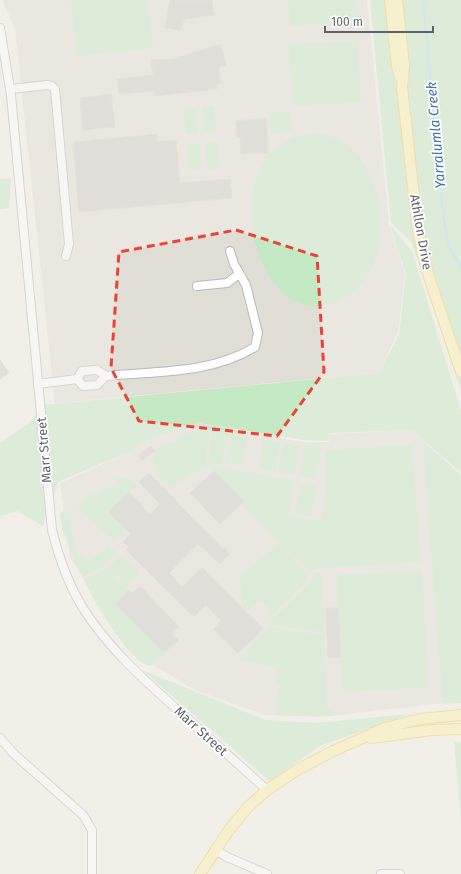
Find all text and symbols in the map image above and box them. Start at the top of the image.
scale bar [325,8,433,34]
text: 100 m [331,15,363,29]
water label: Yarralumla Creek [423,81,449,189]
street label: Athllon Drive [407,193,435,271]
street label: Marr Street [34,416,54,483]
street label: Marr Street [171,703,231,759]

